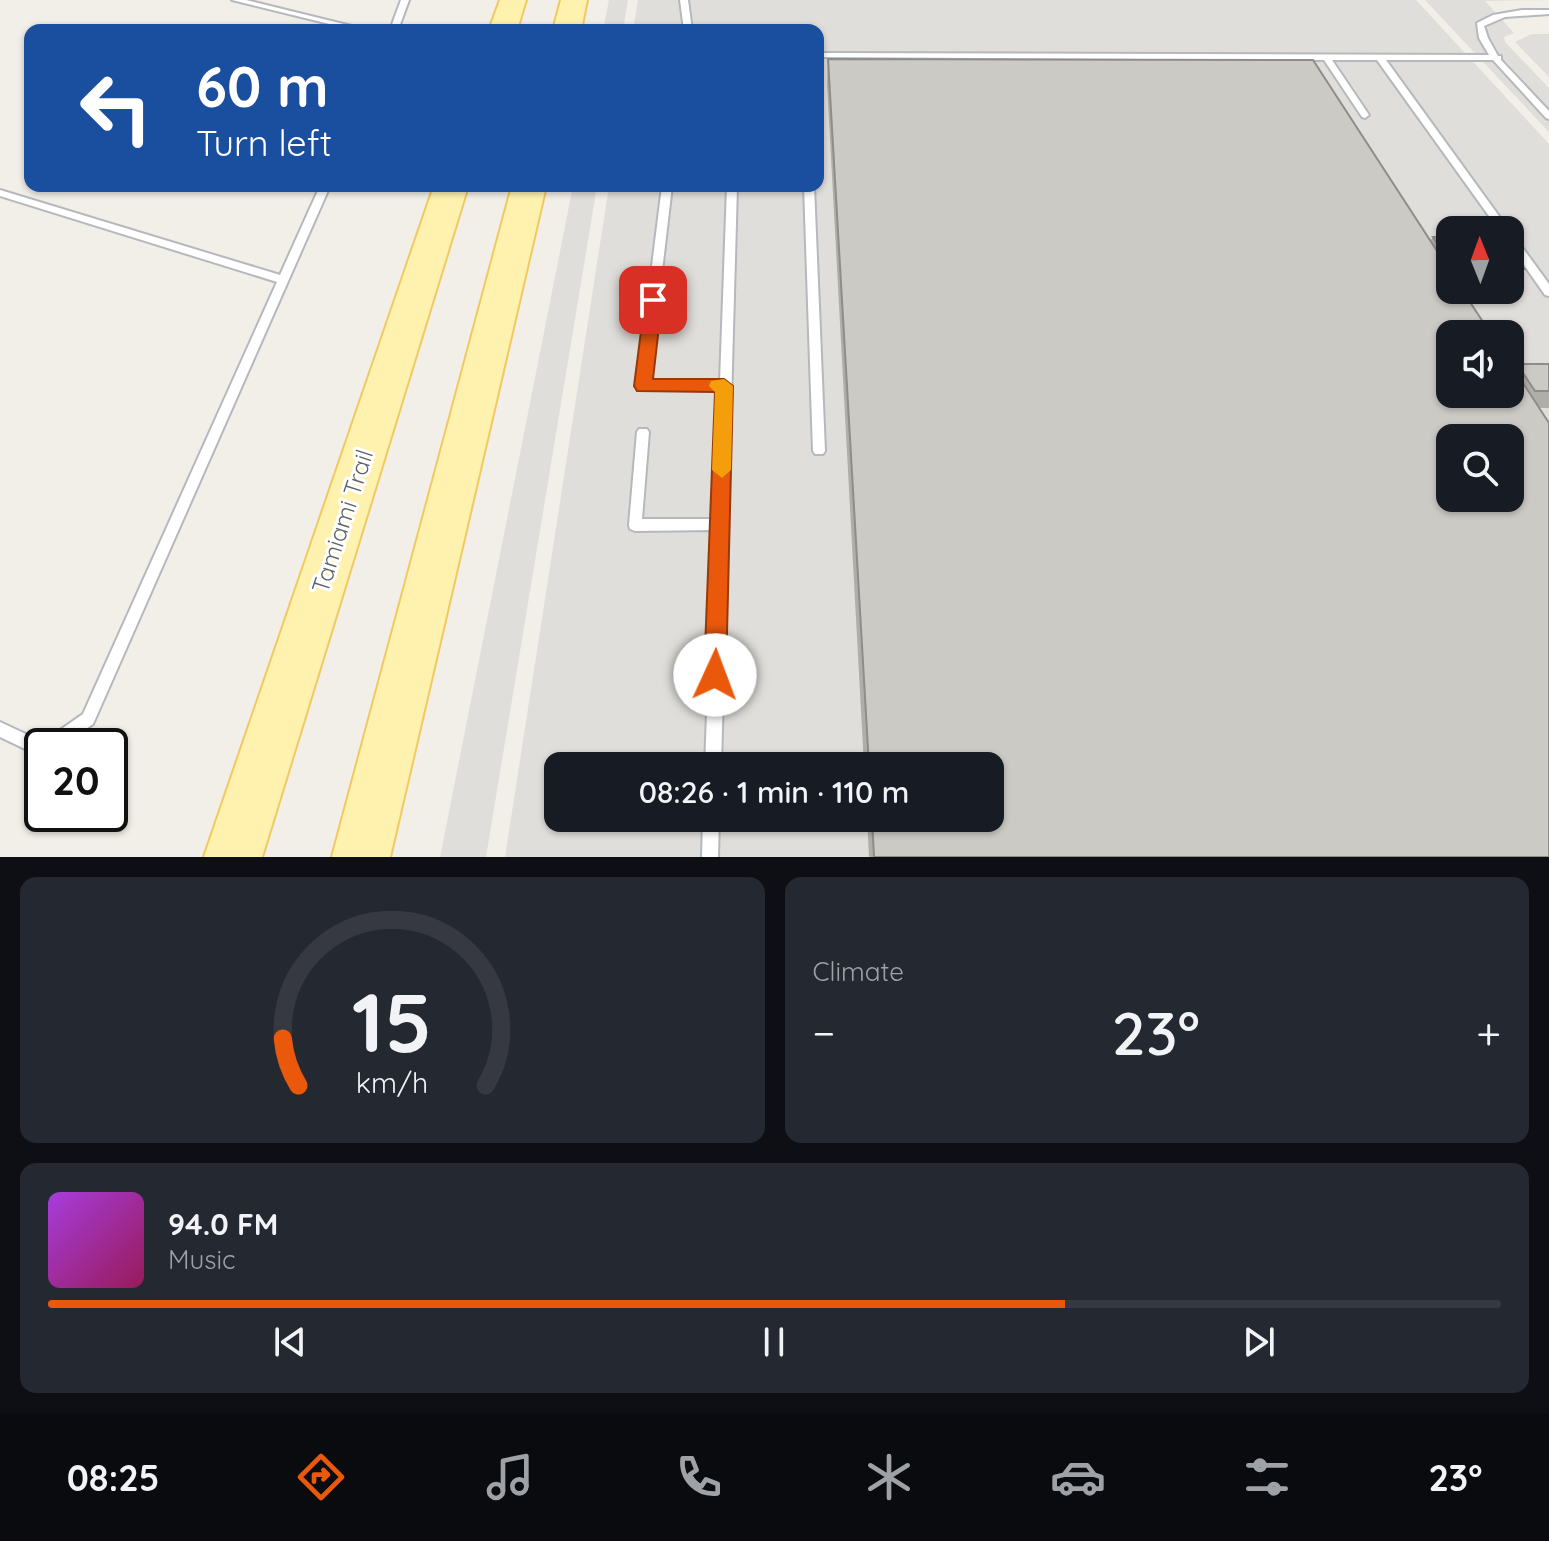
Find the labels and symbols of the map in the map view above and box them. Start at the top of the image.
north arrow [1436,216,1524,304]
pin [619,266,687,334]
street label: Tamiami Trail [305,446,379,596]
position arrow [673,633,757,717]
speed limit sign: 20 [24,728,128,832]

